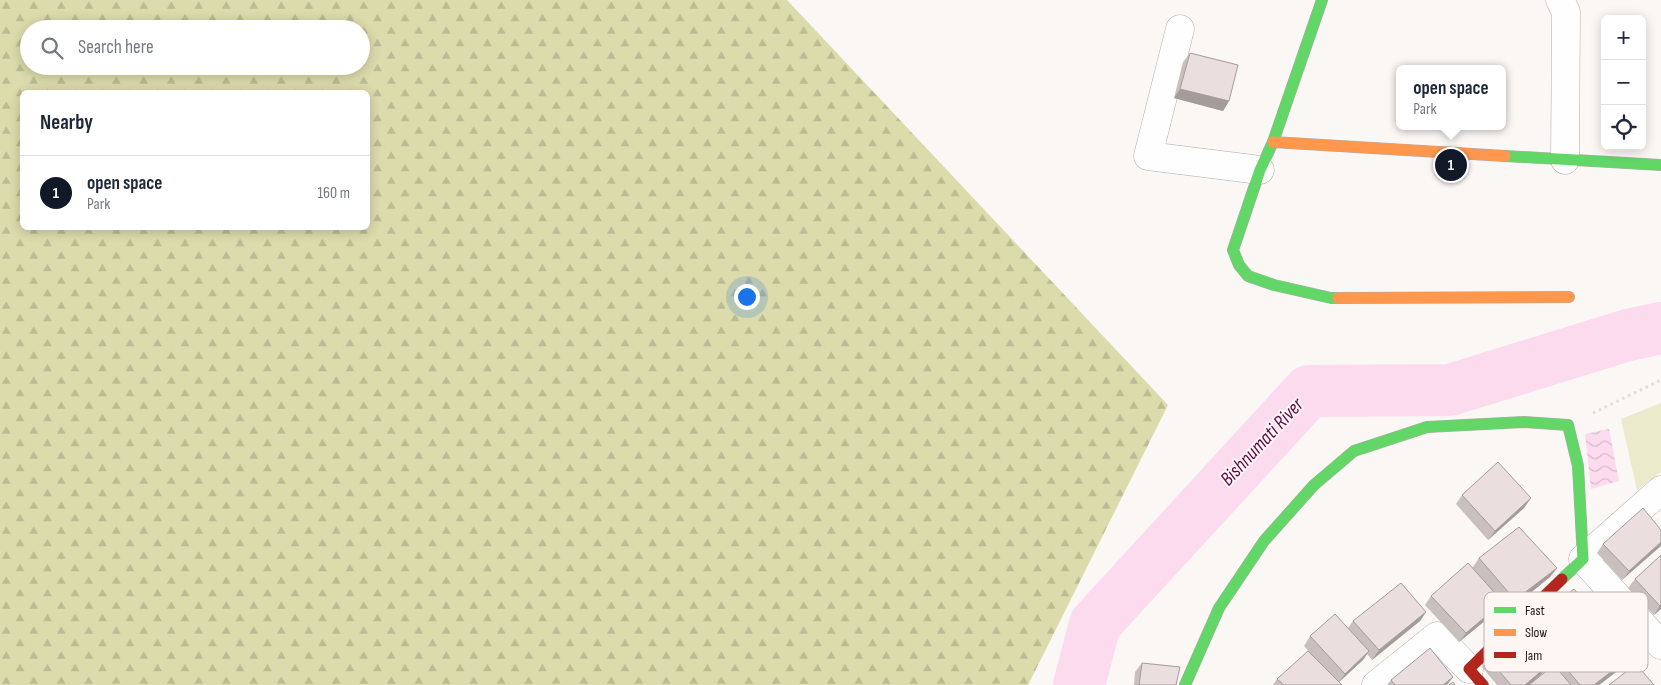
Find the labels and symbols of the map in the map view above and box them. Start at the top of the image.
pin: 1 [1435,146,1467,184]
your location [734,284,760,310]
water label: Bishnumati River [1215,392,1310,491]
legend [1484,592,1648,672]
text: Fast [1525,602,1545,619]
text: Slow [1525,624,1547,641]
text: Jam [1524,647,1542,664]

